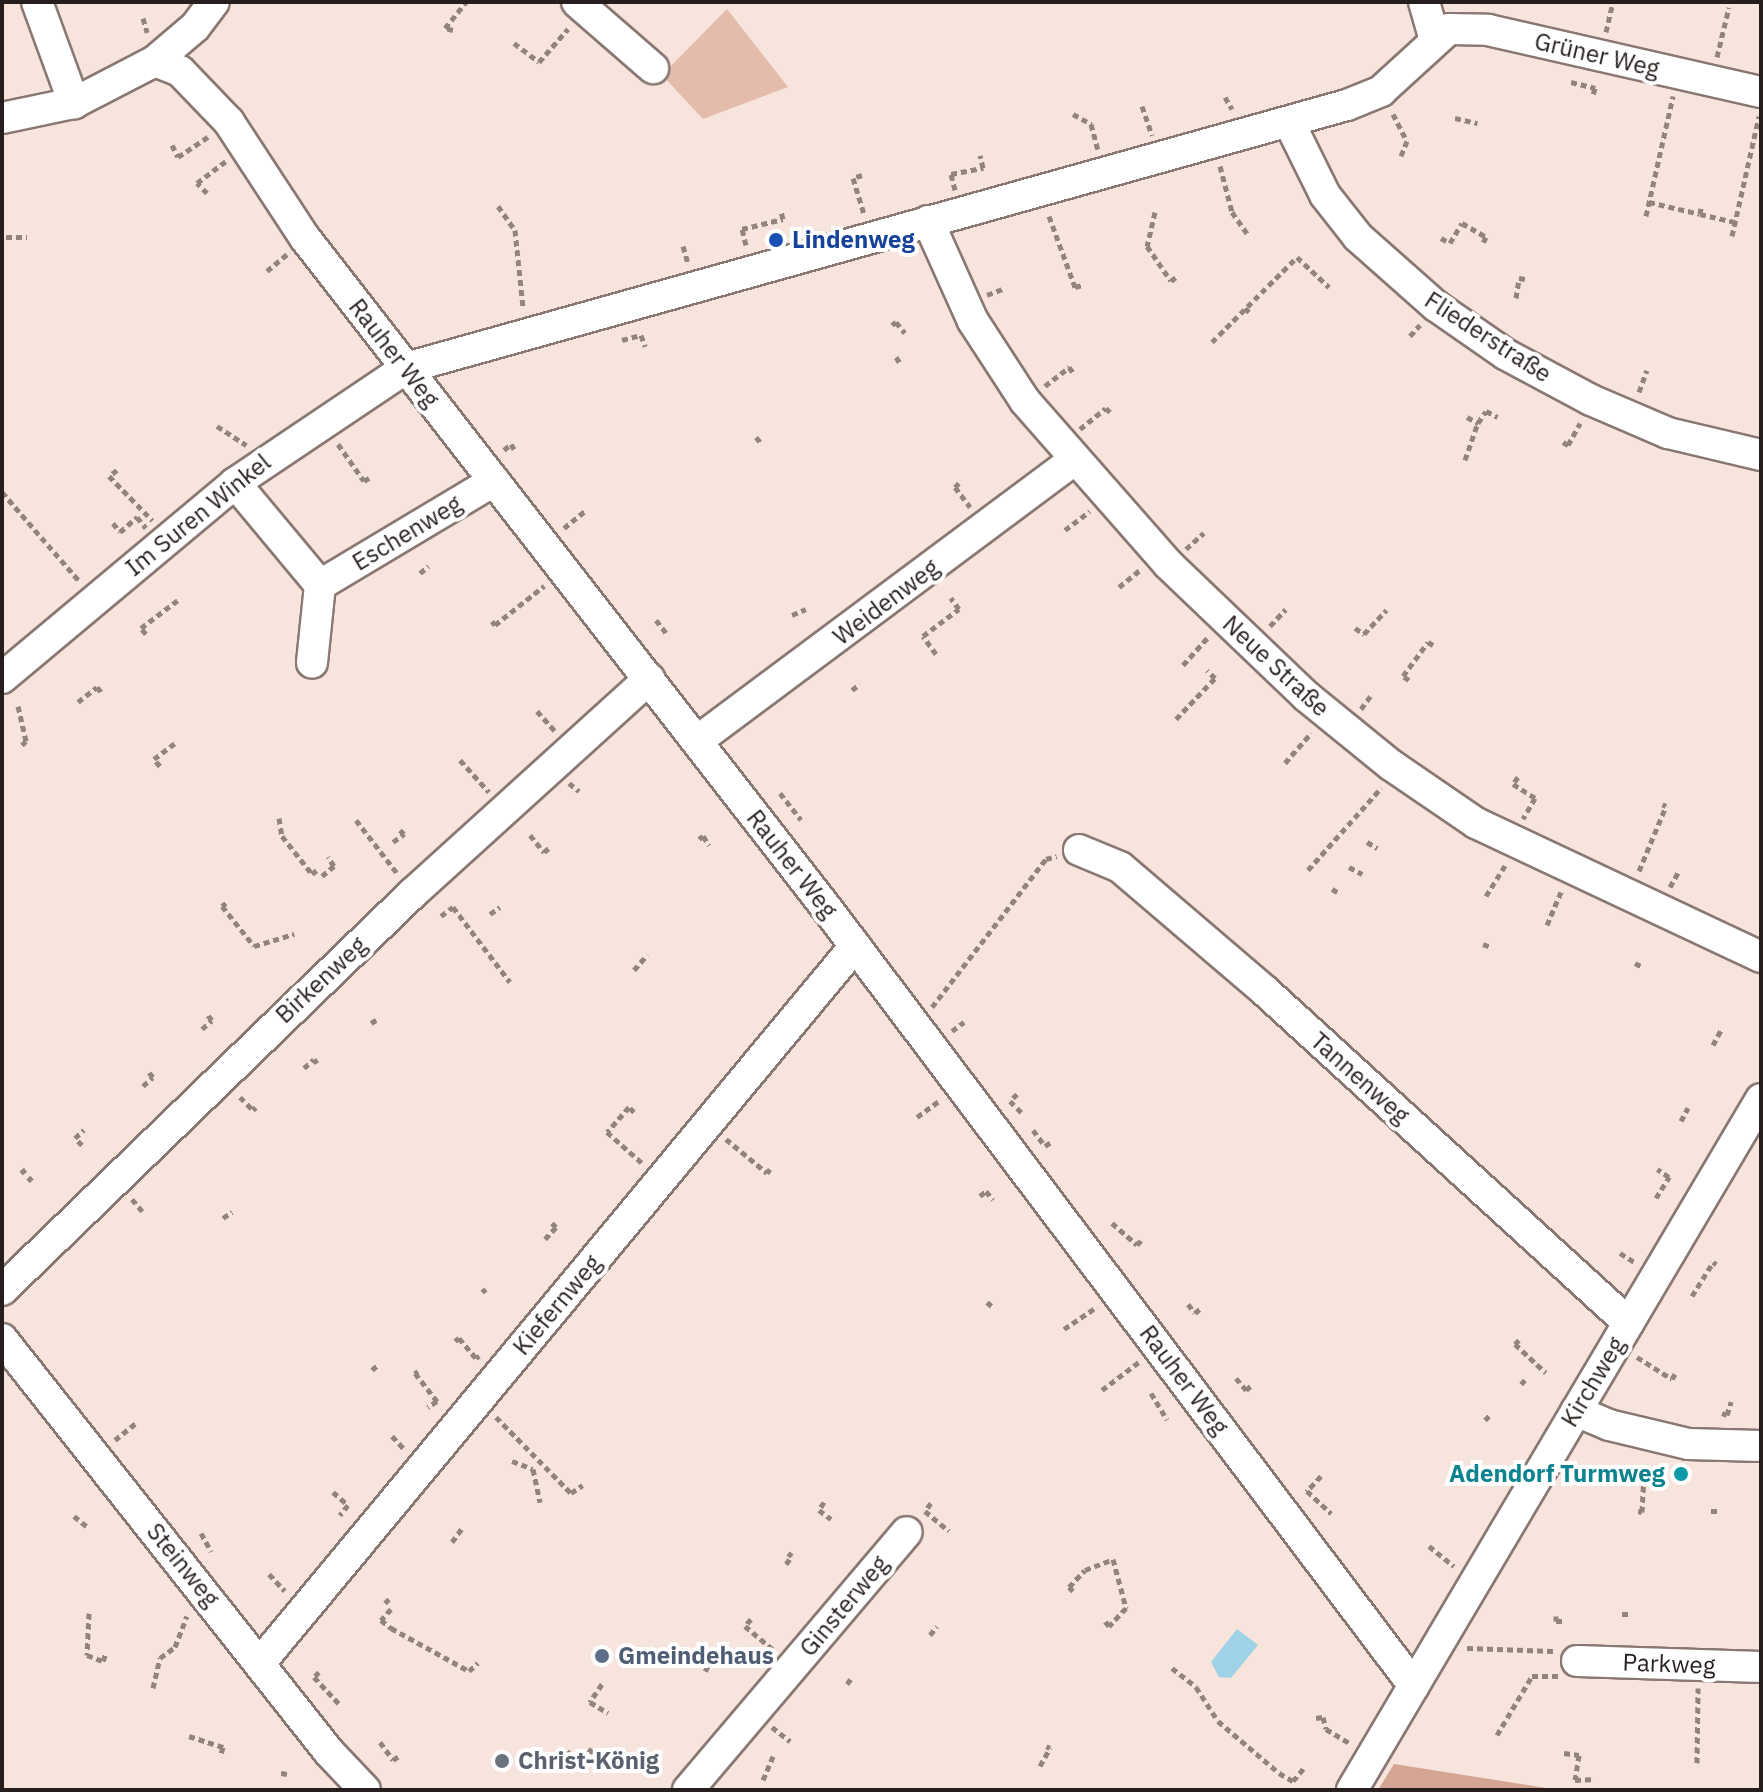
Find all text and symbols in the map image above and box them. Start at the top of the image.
street label: Grüner Weg [1532,27,1662,83]
place label: Lindenweg [792,226,915,254]
marker: Lindenweg [767,231,785,249]
street label: Fliederstraße [1419,285,1557,389]
street label: Rauher Weg [343,293,445,413]
street label: Im Suren Winkel [120,448,276,582]
street label: Eschenweg [347,489,467,577]
street label: Weidenweg [827,553,945,651]
street label: Neue Straße [1217,609,1335,723]
street label: Rauher Weg [741,804,843,924]
street label: Birkenweg [270,931,372,1029]
street label: Tannenweg [1305,1026,1415,1130]
street label: Kiefernweg [507,1249,607,1361]
street label: Rauher Weg [1133,1320,1235,1440]
street label: Kirchweg [1555,1332,1631,1432]
place label: Adendorf Turmweg [1449,1460,1665,1488]
marker: Adendorf Turmweg [1672,1465,1690,1483]
street label: Steinweg [141,1517,225,1613]
street label: Ginsterweg [794,1550,894,1662]
place label: Gmeindehaus [618,1642,774,1670]
marker: Gmeindehaus [593,1647,611,1665]
street label: Parkweg [1622,1648,1716,1680]
place label: Christ-König [518,1747,659,1775]
marker: Christ-König [493,1752,511,1770]

